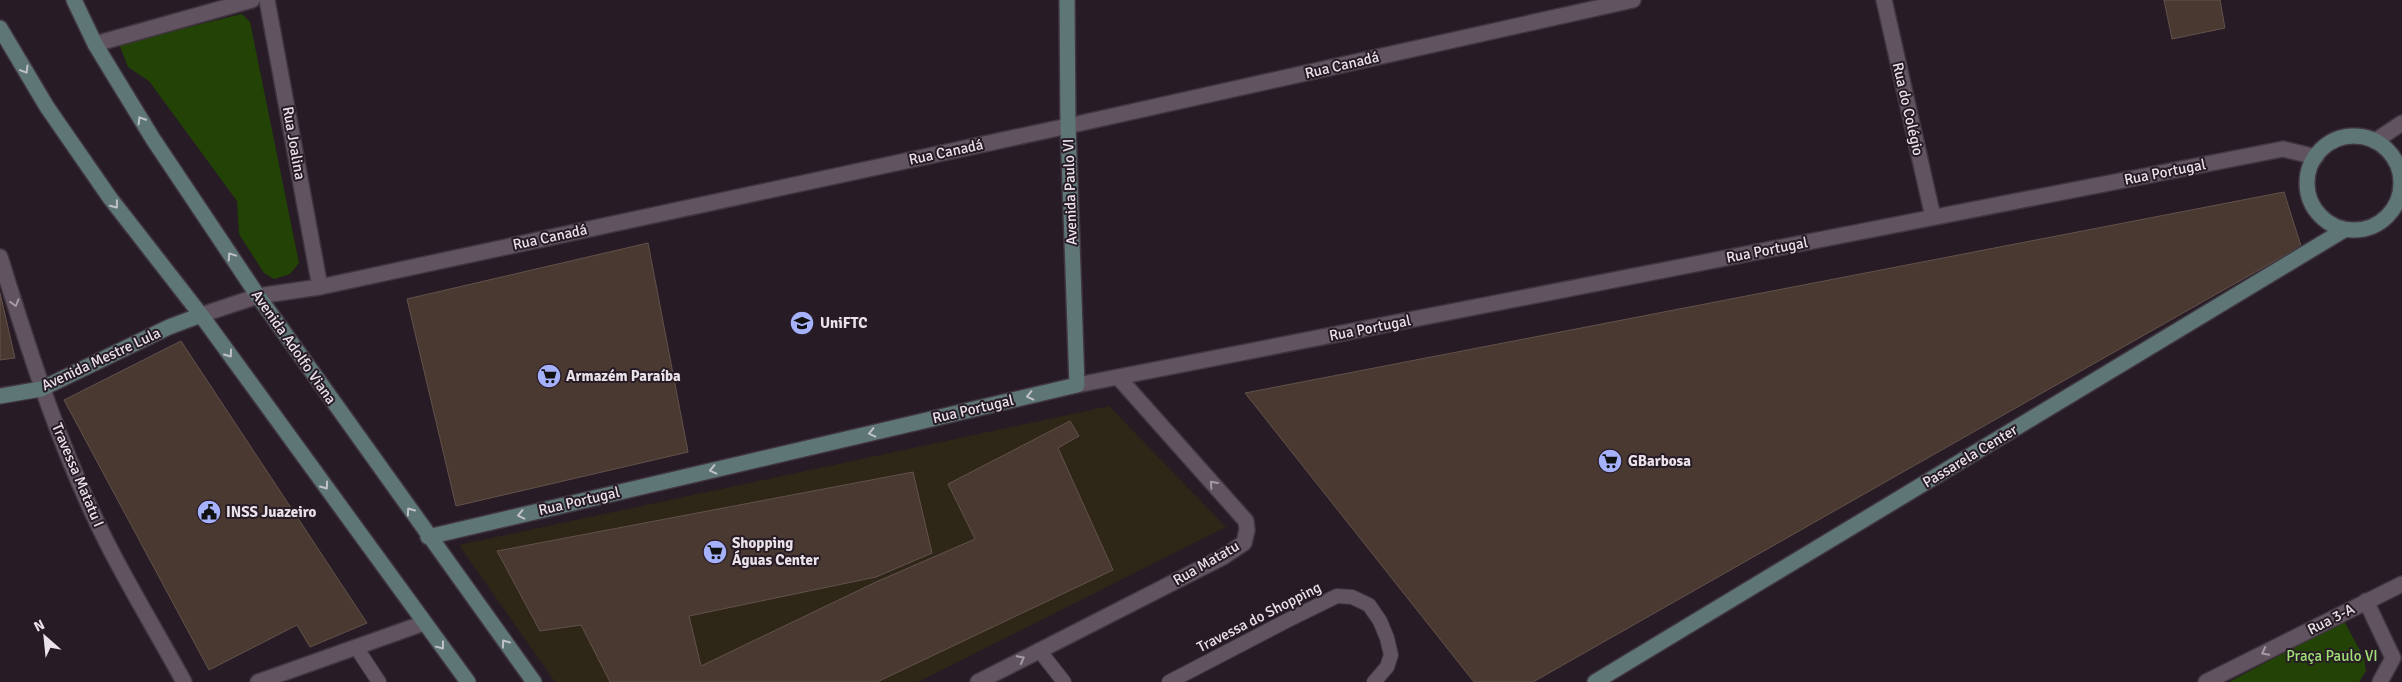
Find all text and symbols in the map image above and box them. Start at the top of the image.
street label: Rua Canadá [1303,48,1381,82]
street label: Rua do Colégio [1889,61,1928,158]
one-way arrow [19,64,29,73]
street label: Rua Joalina [279,105,309,181]
one-way arrow [138,116,148,125]
street label: Rua Canadá [907,135,985,169]
street label: Avenida Paulo VI [1059,138,1081,246]
street label: Rua Portugal [2123,155,2207,189]
one-way arrow [110,199,118,208]
street label: Rua Canadá [511,220,589,254]
street label: Rua Portugal [1725,233,1809,267]
one-way arrow [227,252,237,261]
street label: Avenida Adolfo Viana [248,286,340,408]
one-way arrow [9,299,19,307]
school or university icon: UniFTC [789,310,815,336]
street label: Rua Portugal [1328,311,1412,345]
place label: UniFTC [820,314,867,332]
street label: Avenida Mestre Lula [39,324,163,394]
one-way arrow [223,349,233,358]
supermarket icon: Armazém Paraíba [536,363,562,389]
place label: Armazém Paraíba [566,367,681,385]
one-way arrow [1025,390,1034,401]
street label: Rua Portugal [931,391,1015,427]
street label: Travessa Matatu I [48,420,108,530]
street label: Passarela Center [1919,420,2021,491]
one-way arrow [867,427,876,438]
supermarket icon: GBarbosa [1597,448,1623,474]
place label: GBarbosa [1628,452,1691,470]
one-way arrow [709,464,718,475]
one-way arrow [319,480,328,490]
one-way arrow [1210,481,1219,490]
street label: Rua Portugal [537,483,621,519]
public building icon: INSS Juazeiro [196,499,222,525]
place label: INSS Juazeiro [226,503,316,521]
one-way arrow [407,507,416,517]
one-way arrow [517,509,525,520]
place label: Shopping Águas Center [732,534,819,569]
street label: Rua Matatu [1170,537,1242,589]
supermarket icon: Shopping Águas Center [702,539,728,565]
street label: Travessa do Shopping [1194,578,1324,656]
street label: Rua 3-A [2304,600,2358,638]
north arrow [20,612,70,662]
text: N [31,616,48,636]
one-way arrow [502,639,511,649]
one-way arrow [435,640,444,650]
one-way arrow [2261,646,2270,656]
park label: Praça Paulo VI [2286,647,2378,665]
one-way arrow [1016,655,1025,665]

